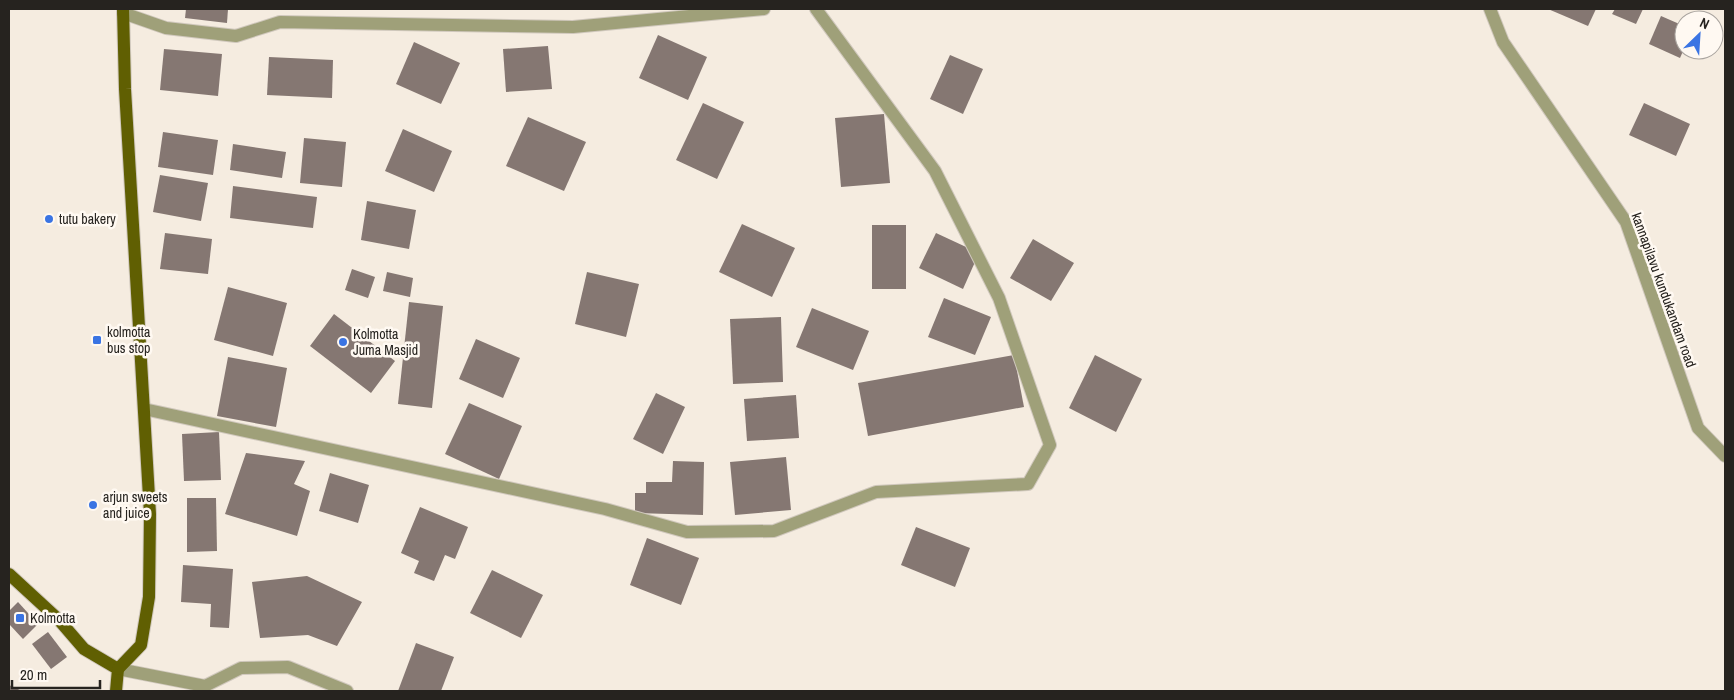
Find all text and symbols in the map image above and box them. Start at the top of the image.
north arrow [1674,10,1724,60]
text: N [1697,13,1712,33]
place label: tutu bakery [59,210,116,228]
street label: kannapilavu kundukandam road [1628,210,1700,370]
marker: tutu bakery [43,213,55,225]
place label: kolmotta bus stop [107,323,151,357]
place label: Kolmotta Juma Masjid [353,325,418,359]
marker: kolmotta bus stop [91,334,103,346]
marker: Kolmotta Juma Masjid [337,336,349,348]
place label: arjun sweets and juice [103,488,168,522]
marker: arjun sweets and juice [87,499,99,511]
place label: Kolmotta [30,609,76,627]
marker: Kolmotta [14,612,26,624]
scale bar [12,658,100,690]
text: 20 m [20,664,47,685]

